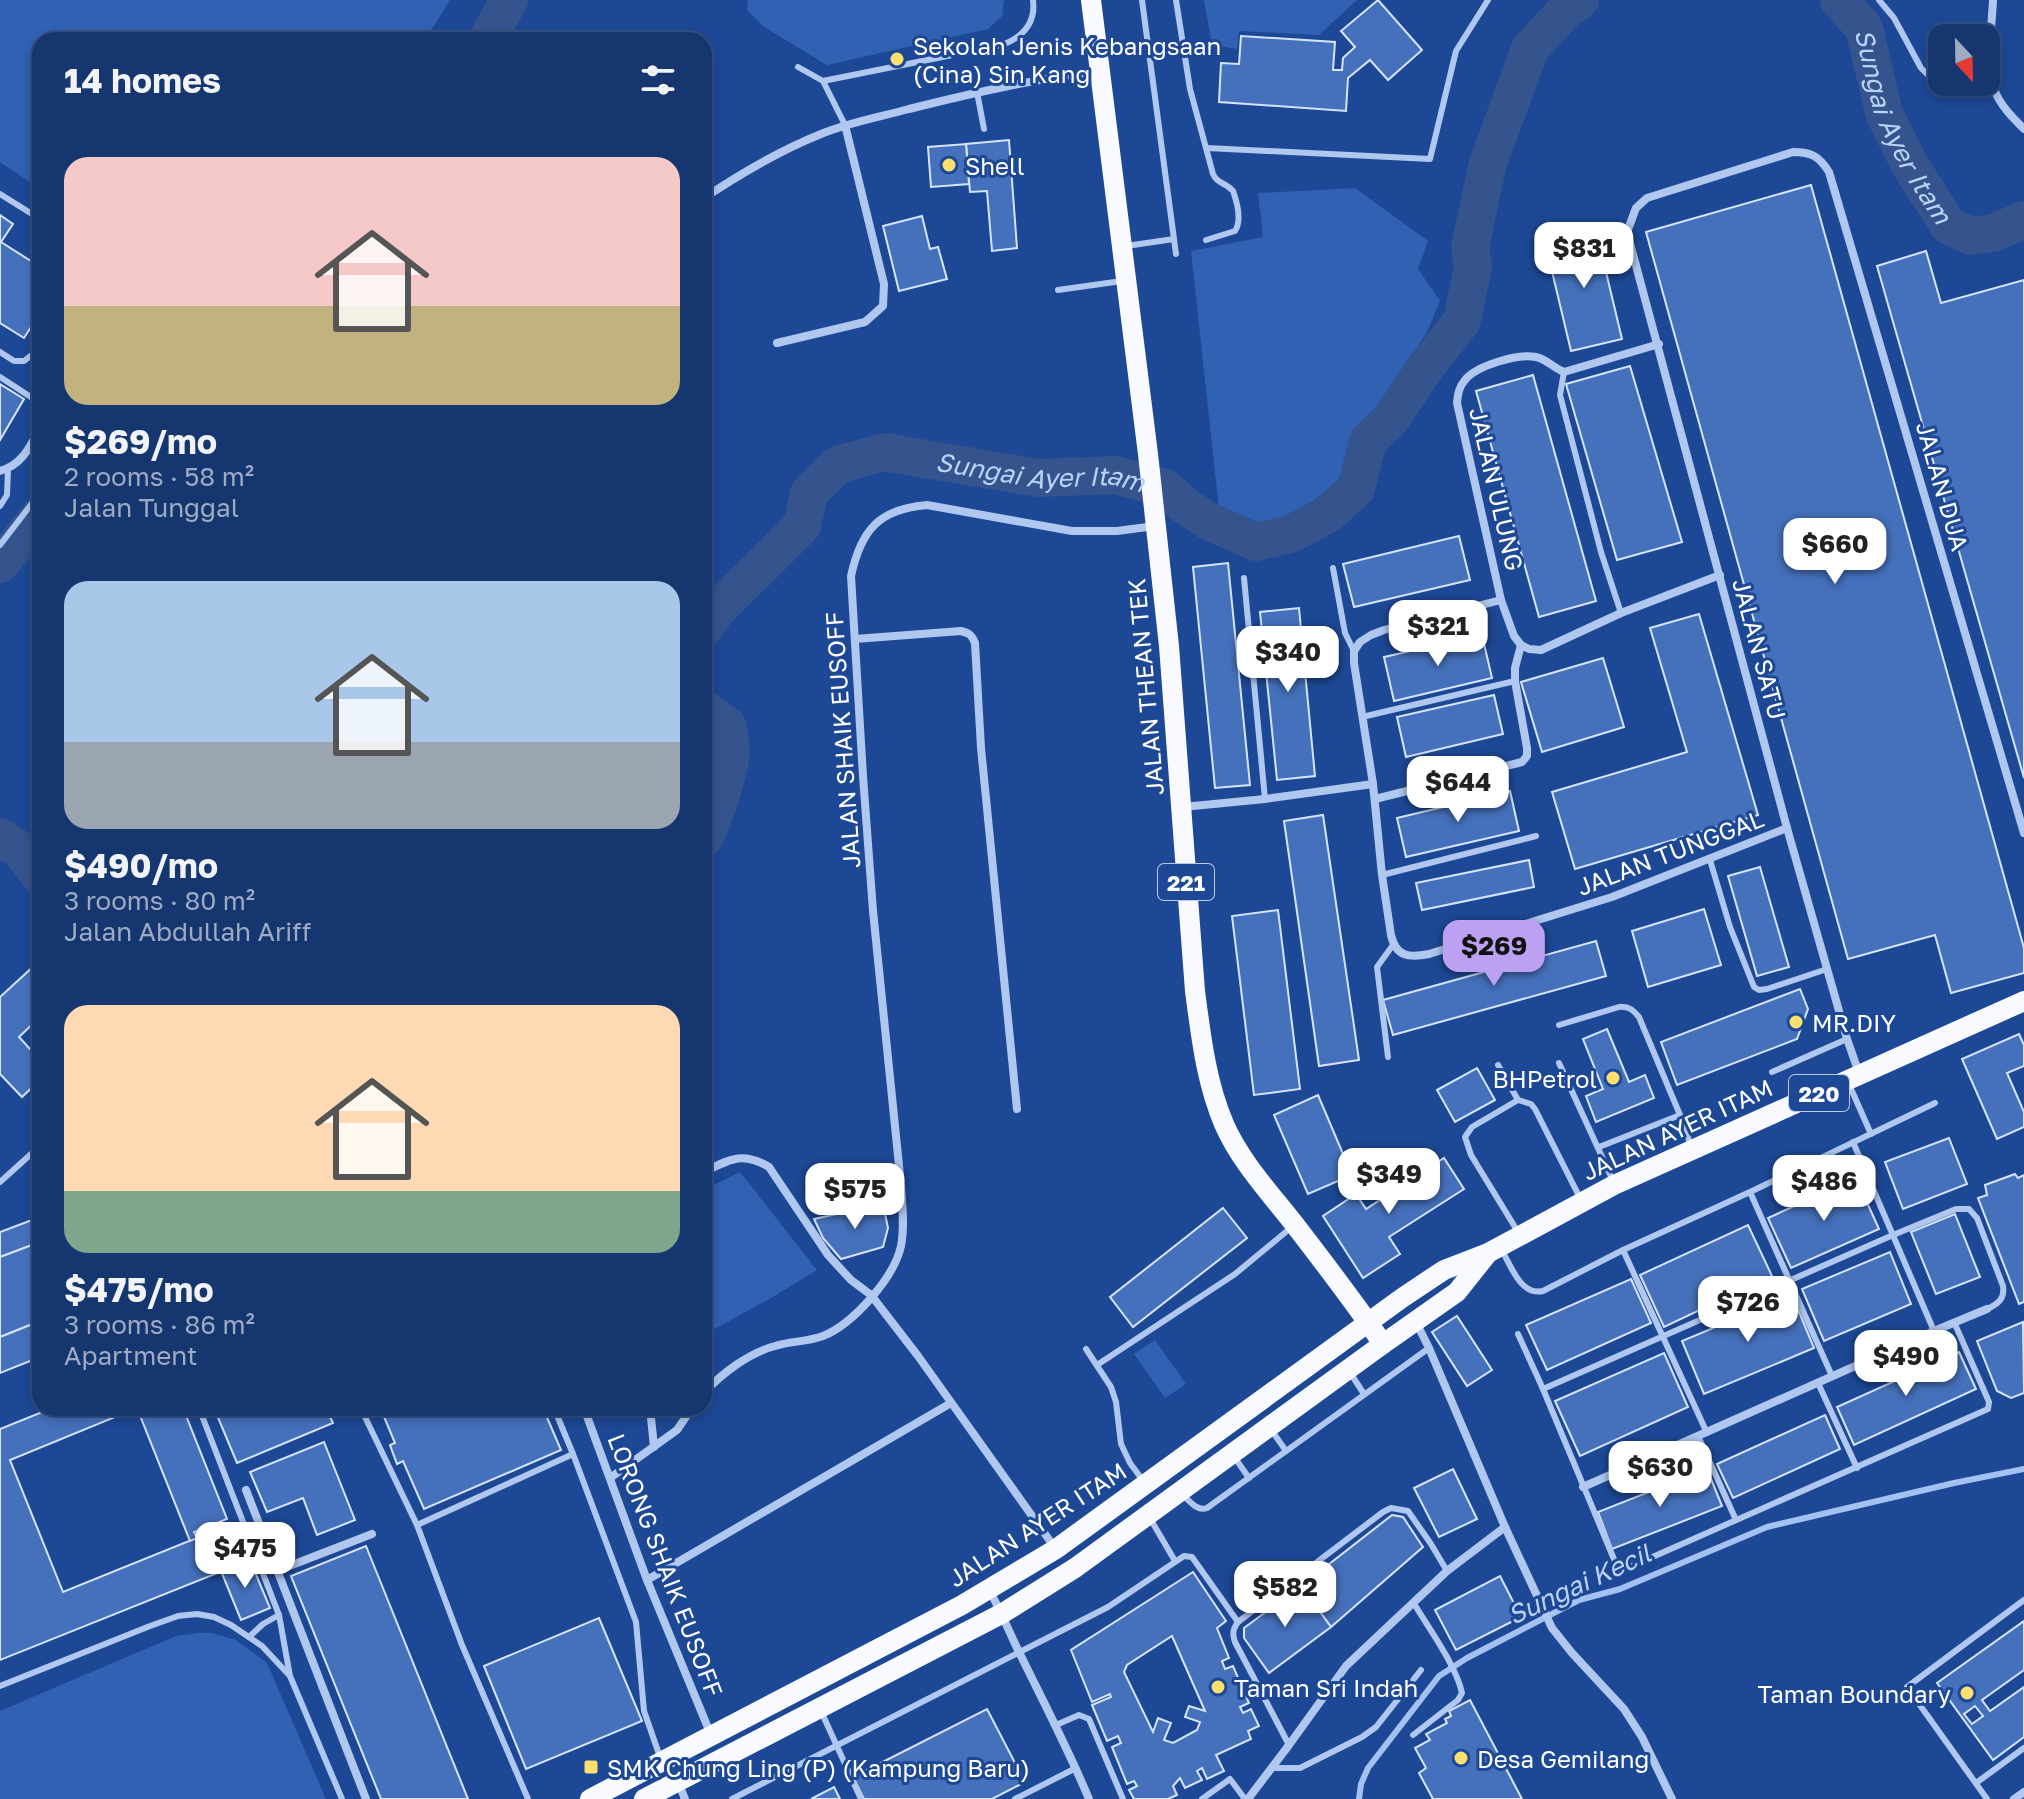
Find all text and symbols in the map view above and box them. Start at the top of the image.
north arrow [1928,24,2000,96]
map controls [1928,24,2000,96]
water label: Sungai Ayer Itam [1849,26,1959,230]
place label: Sekolah Jenis Kebangsaan (Cina) Sin Kang [913,31,1221,88]
marker: Sekolah Jenis Kebangsaan (Cina) Sin Kang [888,50,906,68]
icon: filters [636,58,680,102]
text: 14 homes [64,60,221,100]
place label: Shell [965,151,1024,180]
marker: Shell [940,156,958,174]
icon: home [300,209,444,353]
pin: $831 [1537,222,1631,290]
text: $831 [1552,232,1616,263]
street label: JALAN ULUNG [1464,405,1530,573]
street label: JALAN DUA [1911,418,1975,554]
text: $269/mo [64,421,217,461]
water label: Sungai Ayer Itam [934,445,1149,498]
text: 2 rooms · 58 m² [64,461,254,492]
text: Jalan Tunggal [64,492,239,523]
pin: $660 [1788,518,1882,586]
text: $660 [1801,528,1869,559]
street label: JALAN SATU [1727,575,1793,723]
street label: JALAN THEAN TEK [1121,577,1169,797]
pin: $321 [1391,600,1485,668]
text: $321 [1407,610,1469,641]
street label: JALAN SHAIK EUSOFF [819,611,865,869]
pin: $340 [1241,626,1335,694]
icon: home [300,633,444,777]
text: $340 [1255,636,1321,667]
pin: $644 [1411,756,1505,824]
text: $644 [1425,766,1491,797]
street label: JALAN TUNGGAL [1573,803,1768,901]
text: $490/mo [64,845,218,885]
road number: 221 [1158,864,1214,900]
text: 3 rooms · 80 m² [64,885,255,916]
text: Jalan Abdullah Ariff [64,916,311,947]
pin: $269 [1447,920,1541,988]
text: $269 [1461,930,1527,961]
place label: MR.DIY [1812,1008,1896,1037]
marker: MR.DIY [1787,1013,1805,1031]
icon: home [300,1057,444,1201]
place label: BHPetrol [1492,1064,1597,1093]
marker: BHPetrol [1604,1069,1622,1087]
street label: JALAN AYER ITAM [1577,1072,1777,1186]
road number: 220 [1789,1075,1849,1111]
pin: $349 [1342,1148,1436,1216]
pin: $486 [1777,1155,1871,1223]
text: $349 [1356,1158,1422,1189]
pin: $575 [808,1163,902,1231]
text: $486 [1791,1165,1857,1196]
text: $575 [823,1173,887,1204]
text: $475/mo [64,1269,214,1309]
pin: $726 [1701,1276,1795,1344]
text: $726 [1716,1286,1780,1317]
text: 3 rooms · 86 m² [64,1309,255,1340]
pin: $490 [1859,1330,1953,1398]
text: Apartment [64,1340,197,1371]
text: $490 [1872,1340,1940,1371]
street label: LORONG SHAIK EUSOFF [602,1429,730,1701]
pin: $630 [1613,1441,1707,1509]
text: $630 [1627,1451,1693,1482]
street label: JALAN AYER ITAM [942,1456,1132,1592]
pin: $475 [198,1522,292,1590]
text: $475 [213,1532,277,1563]
water label: Sungai Kecil [1502,1537,1657,1631]
pin: $582 [1238,1561,1332,1629]
text: $582 [1252,1571,1318,1602]
place label: Taman Sri Indah [1234,1673,1418,1702]
marker: Taman Sri Indah [1209,1678,1227,1696]
place label: Taman Boundary [1758,1679,1951,1708]
marker: Taman Boundary [1958,1684,1976,1702]
place label: Desa Gemilang [1477,1744,1649,1773]
marker: Desa Gemilang [1452,1749,1470,1767]
place label: SMK Chung Ling (P) (Kampung Baru) [607,1753,1030,1782]
marker: SMK Chung Ling (P) (Kampung Baru) [582,1758,600,1776]

